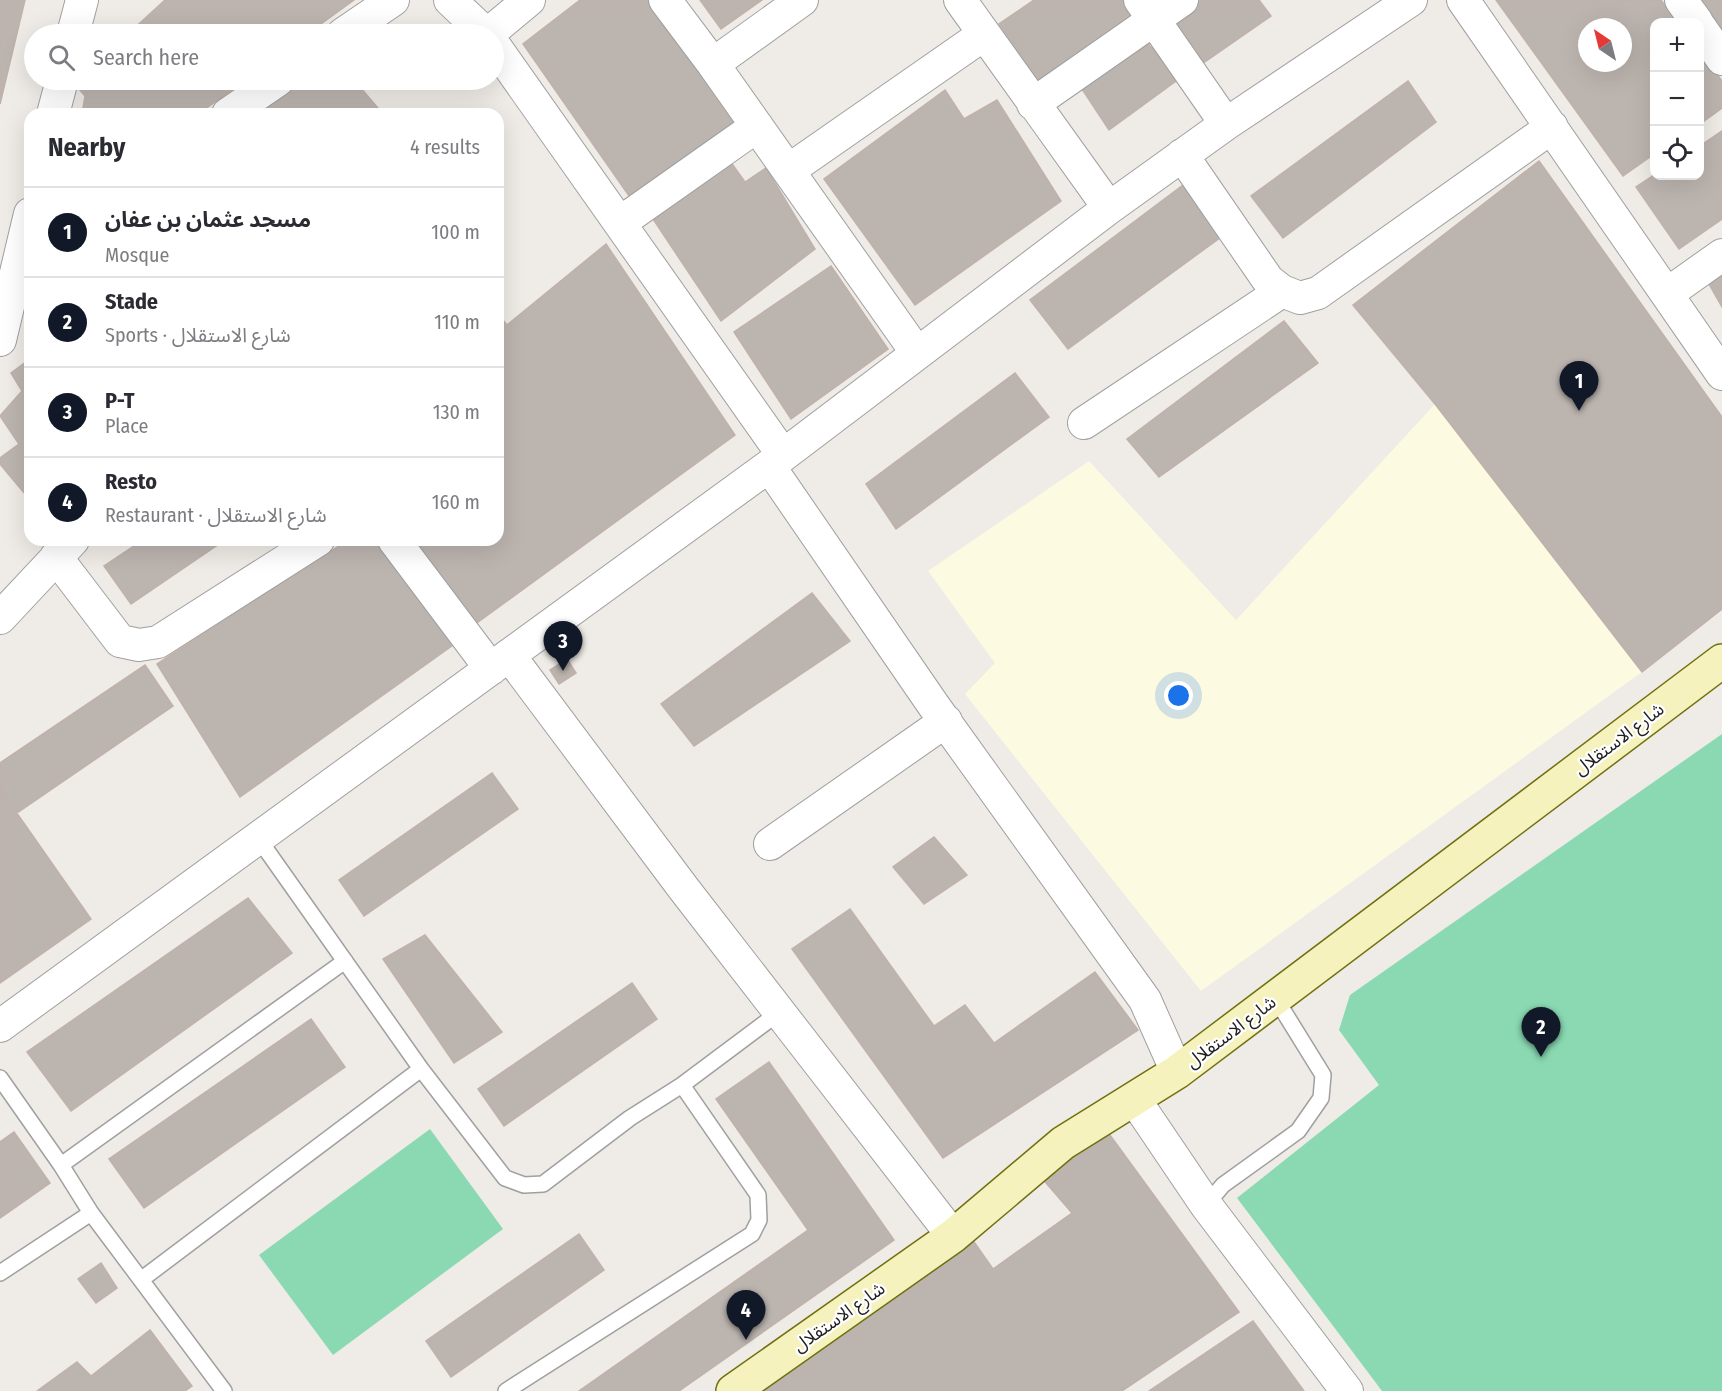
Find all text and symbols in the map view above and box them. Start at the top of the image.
north arrow [1578,18,1632,72]
map controls [1650,18,1704,180]
button: + [1650,18,1704,72]
search box [24,24,504,90]
icon: search [45,41,78,74]
text: Search here [93,44,199,71]
button: − [1650,72,1704,126]
button: locate [1650,126,1704,180]
text: Nearby [48,132,125,163]
text: 4 results [410,135,480,159]
text: مسجد عثمان بن عفان [105,206,311,233]
text: 1 [63,220,72,244]
text: 100 m [431,220,480,244]
text: Mosque [105,243,169,267]
text: Stade [105,288,158,315]
text: 2 [63,310,72,334]
text: 110 m [434,310,480,334]
text: Sports · شارع الاستقلال [105,323,291,347]
pin: 1 [1560,362,1598,411]
text: P-T [105,387,135,414]
text: 3 [63,400,72,424]
text: 130 m [433,400,480,424]
text: Place [105,414,148,438]
text: Resto [105,468,157,495]
text: 4 [62,490,73,514]
text: 160 m [432,490,480,514]
text: Restaurant · شارع الاستقلال [105,503,327,527]
pin: 3 [544,622,582,671]
your location [1164,681,1193,710]
street label: شارع الاستقلال [1570,698,1670,782]
street label: شارع الاستقلال [1182,991,1282,1075]
pin: 2 [1522,1008,1560,1057]
street label: شارع الاستقلال [789,1277,891,1359]
pin: 4 [726,1290,766,1340]

